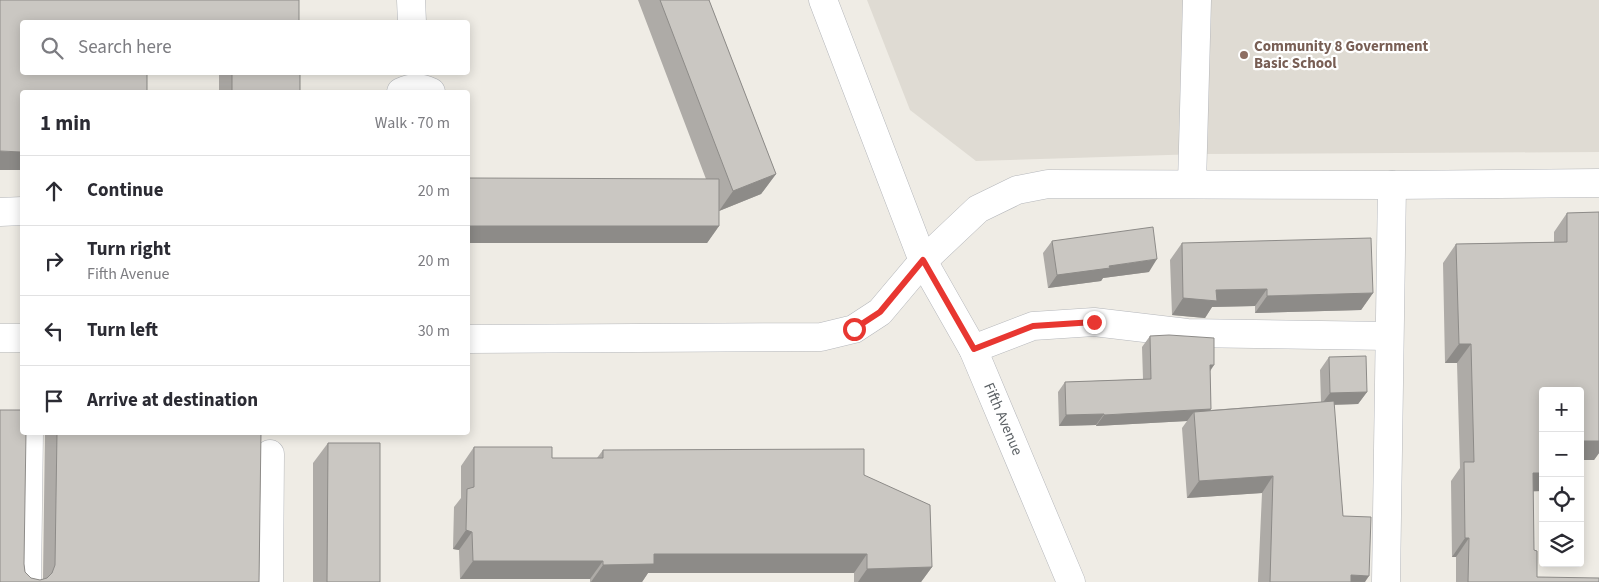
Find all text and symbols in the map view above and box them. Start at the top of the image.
search box [20,20,470,75]
icon: search [38,34,66,62]
text: Search here [78,34,172,61]
place label: Community 8 Government Basic School [1254,36,1429,74]
marker: Community 8 Government Basic School [1238,49,1250,61]
text: 1 min [40,108,91,138]
text: Walk · 70 m [375,112,450,134]
icon: ahead [40,177,68,205]
text: Continue [87,177,164,204]
text: 20 m [418,180,450,202]
text: Turn right [87,236,171,263]
icon: right [40,247,68,275]
text: 20 m [418,250,450,272]
text: Fifth Avenue [87,263,170,285]
route end [1083,311,1106,334]
icon: left [40,317,68,345]
text: Turn left [87,317,158,344]
route start [843,318,866,341]
text: 30 m [418,320,450,342]
street label: Fifth Avenue [978,379,1028,459]
icon: arrive [40,387,68,415]
text: Arrive at destination [87,387,258,414]
map controls [1539,387,1584,567]
button: + [1539,387,1584,432]
button: − [1539,432,1584,477]
button: locate [1539,477,1584,522]
button: layers [1539,522,1584,567]

